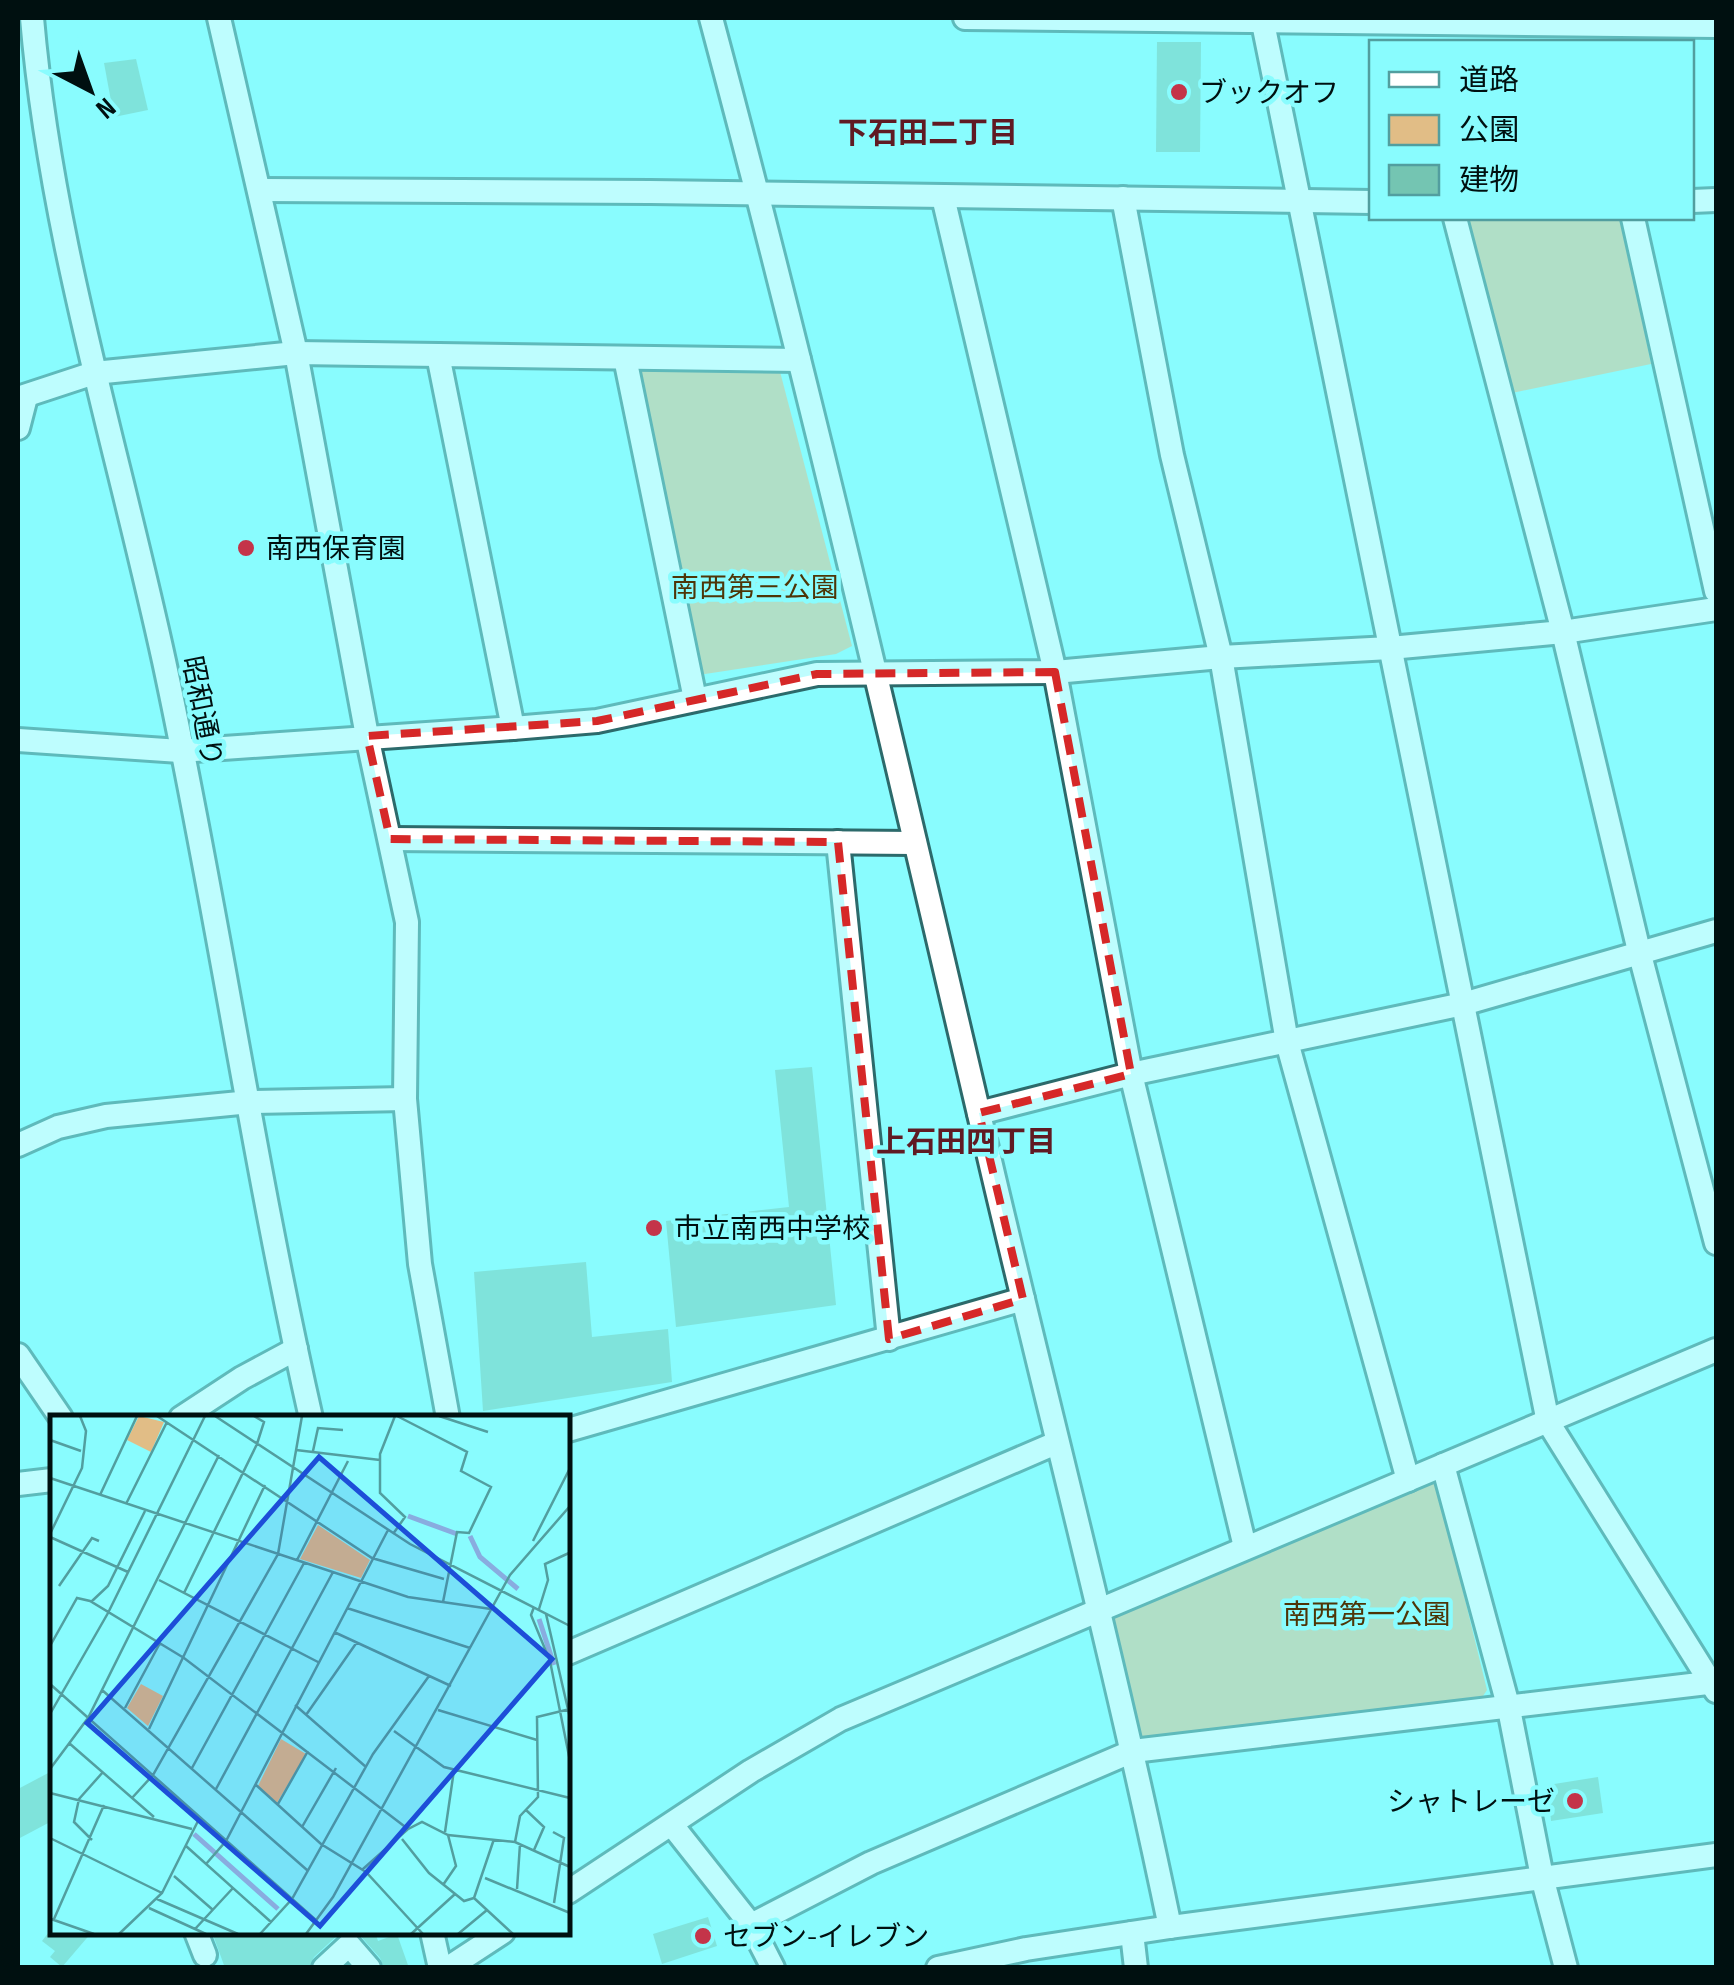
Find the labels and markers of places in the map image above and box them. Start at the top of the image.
place label: ブックオフ [1199,77,1339,110]
marker: ブックオフ [1168,81,1190,103]
place label: 南西保育園 [266,533,406,566]
marker: 南西保育園 [235,537,257,559]
place label: 市立南西中学校 [674,1213,870,1246]
marker: 市立南西中学校 [643,1217,665,1239]
place label: シャトレーゼ [1387,1786,1555,1819]
marker: シャトレーゼ [1564,1790,1586,1812]
place label: セブン-イレブン [723,1921,929,1954]
marker: セブン-イレブン [692,1925,714,1947]

